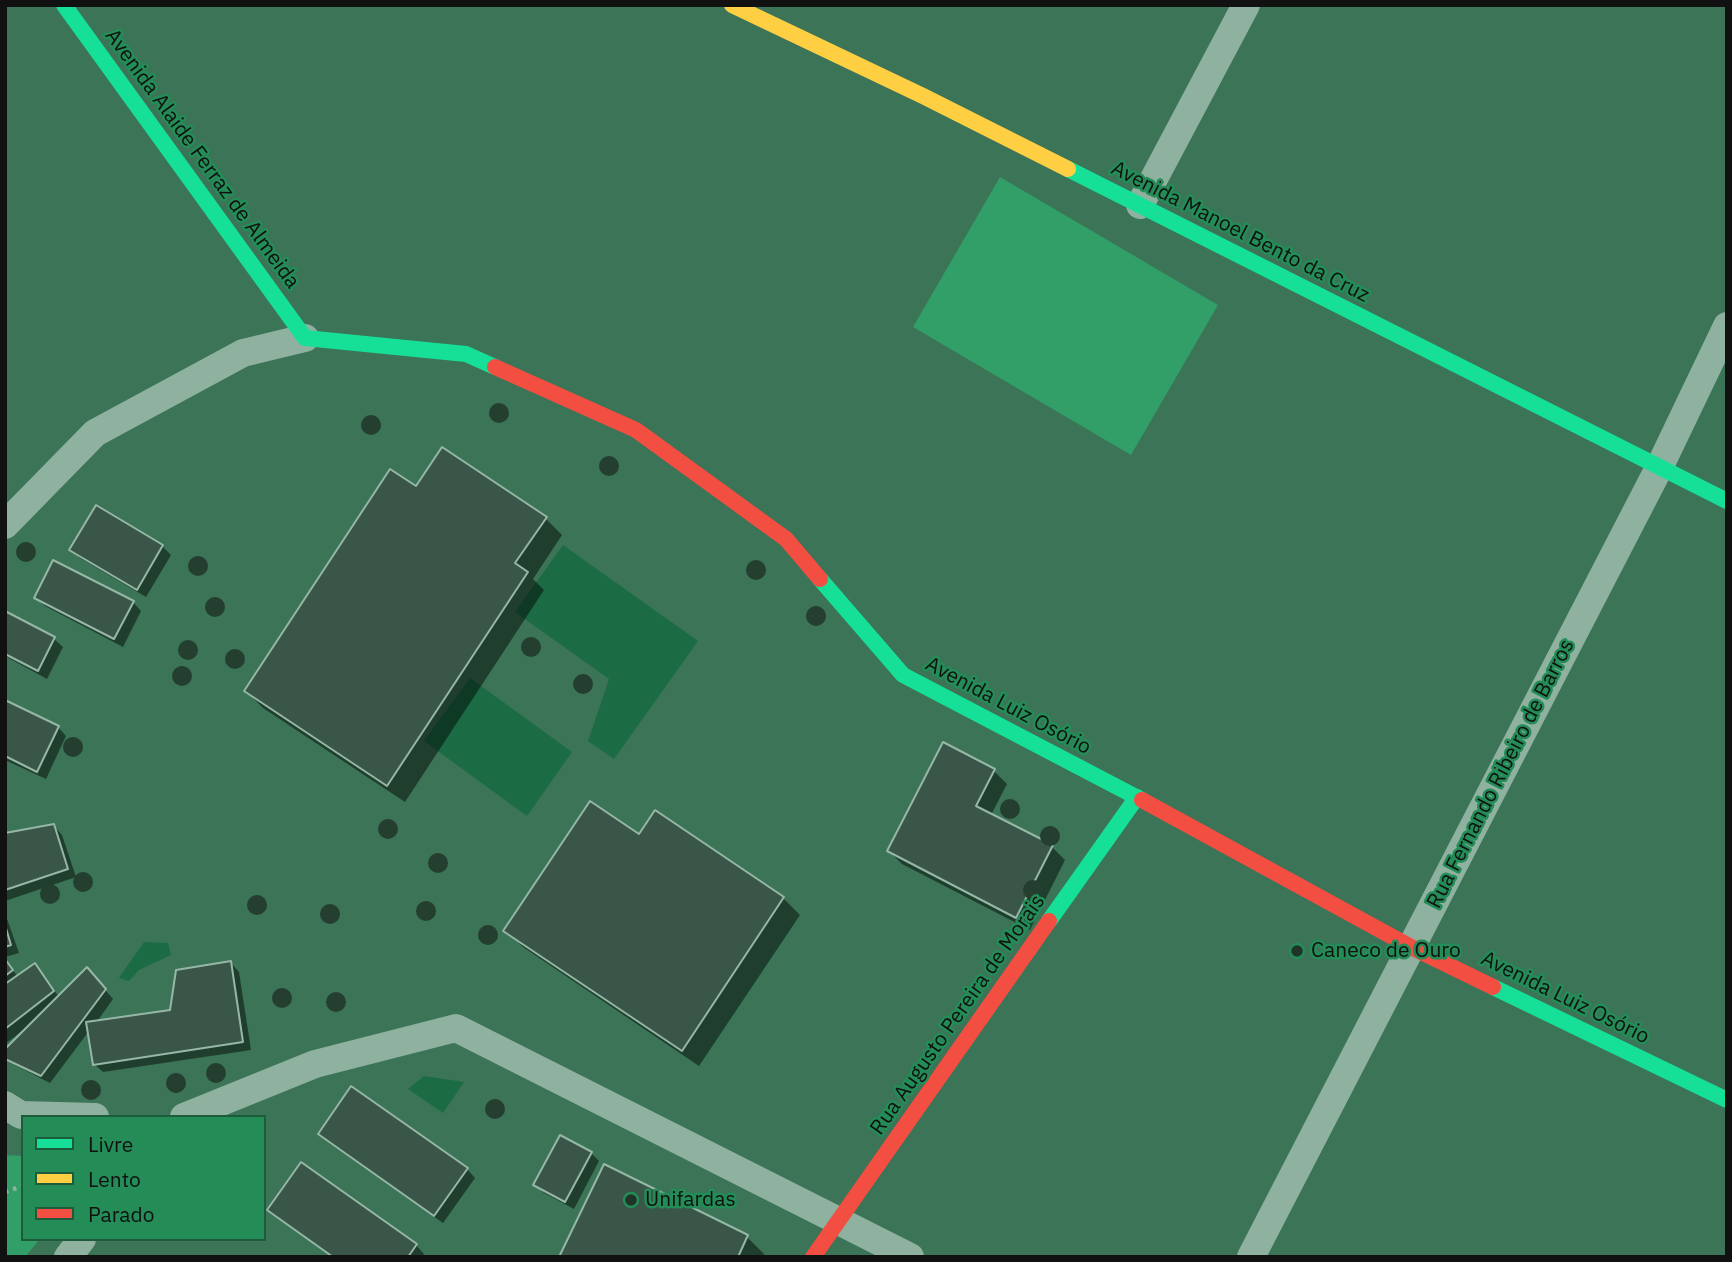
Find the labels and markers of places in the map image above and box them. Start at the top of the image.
place label: Caneco de Ouro [1311,938,1461,964]
marker: Caneco de Ouro [1289,943,1305,959]
place label: Unifardas [645,1187,736,1213]
marker: Unifardas [623,1192,639,1208]

